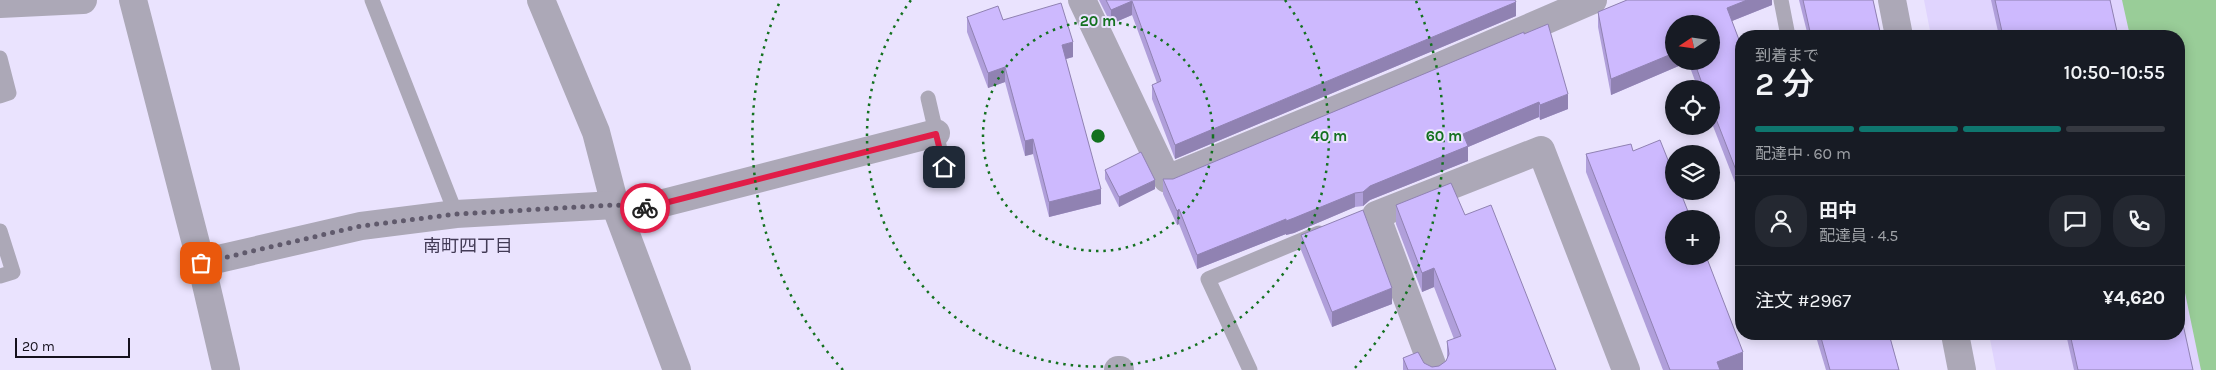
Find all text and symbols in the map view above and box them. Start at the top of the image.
text: 20 m [1080,12,1116,30]
north arrow [1665,15,1720,70]
map controls [1665,15,1720,265]
text: 到着まで [1755,46,1819,65]
text: 10:50–10:55 [2064,62,2165,84]
text: 2 分 [1755,66,1814,103]
button: locate [1665,80,1720,135]
centre of rings [1089,127,1107,145]
text: 40 m [1311,127,1347,145]
text: 60 m [1426,127,1462,145]
text: 配達中 · 60 m [1755,144,1851,163]
button: layers [1665,145,1720,200]
pin [923,146,965,188]
icon: home [930,153,958,181]
courier [620,183,670,233]
icon: bike [631,194,659,222]
button: person [1755,195,1807,247]
button: chat [2049,195,2101,247]
button: phone [2113,195,2165,247]
text: 田中 [1819,200,1857,222]
button: + [1665,210,1720,265]
text: 配達員 · 4.5 [1819,226,1898,245]
district label: 南町四丁目 [423,235,513,257]
pin [180,242,222,284]
icon: bag [187,249,215,277]
text: ¥4,620 [2103,287,2165,309]
text: 注文 #2967 [1755,290,1851,312]
scale bar [15,335,130,358]
text: 20 m [22,338,55,355]

